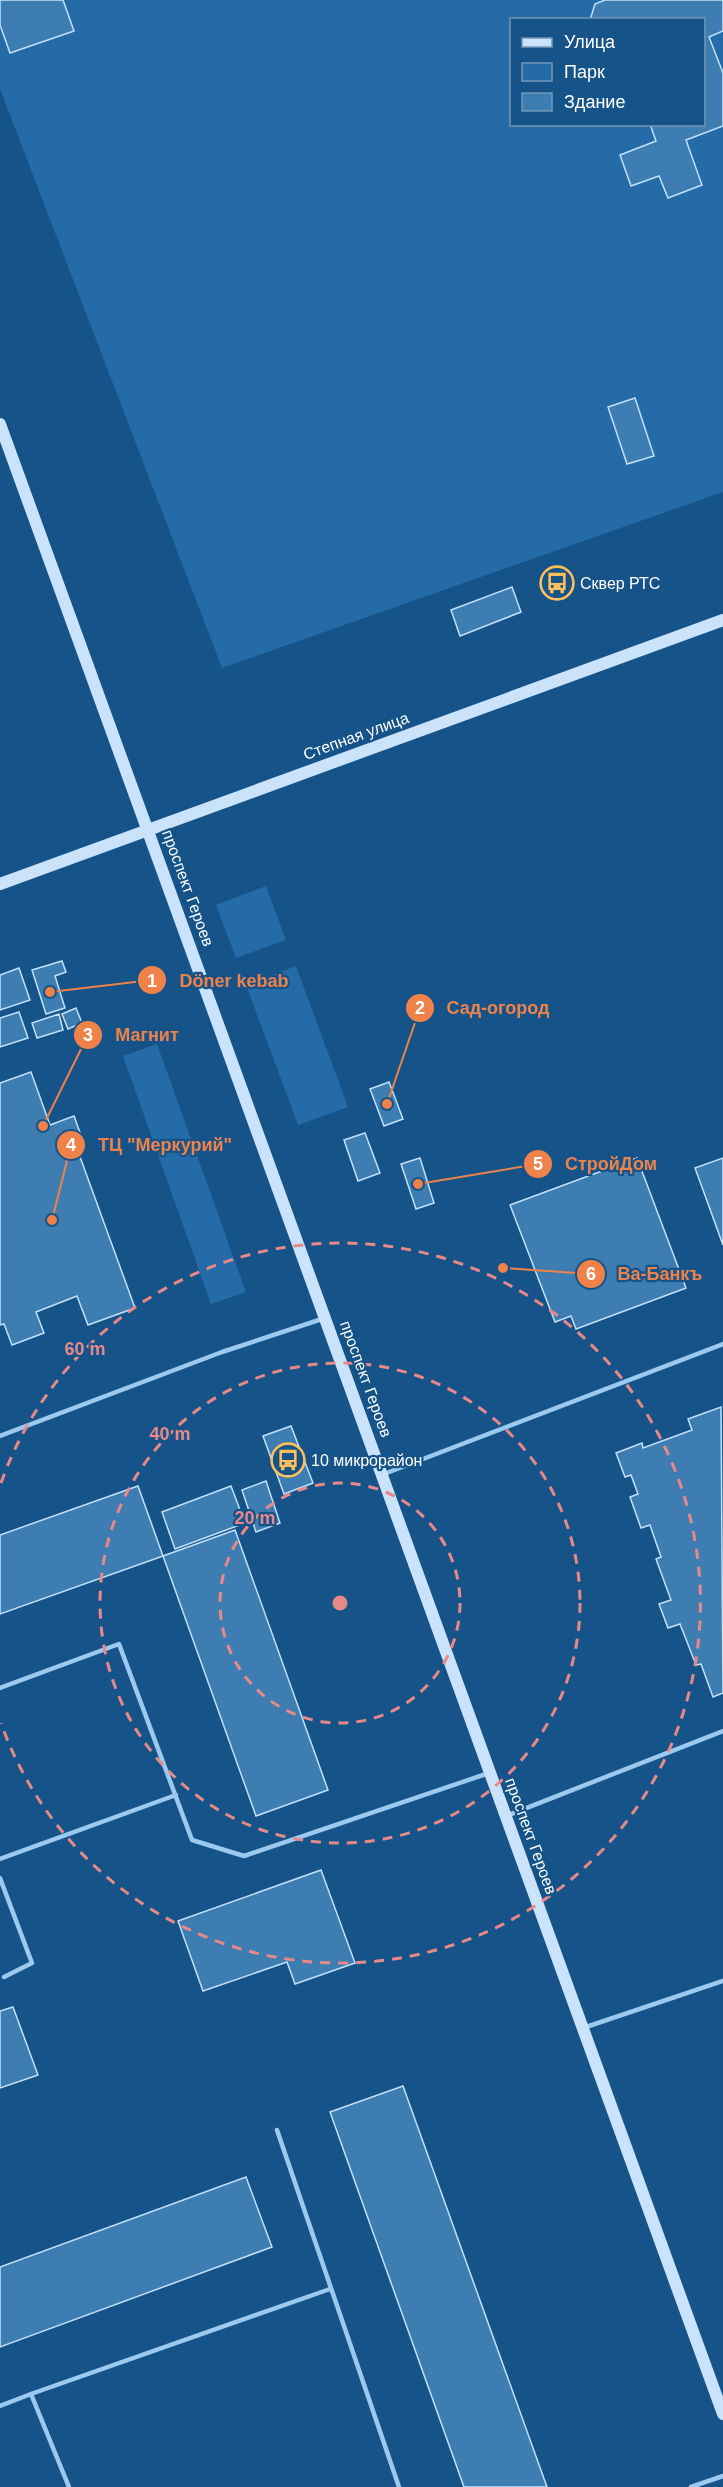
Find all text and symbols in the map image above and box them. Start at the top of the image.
legend [510,18,705,126]
text: Улица [564,32,616,52]
text: Парк [564,62,605,82]
text: Здание [564,92,625,112]
bus stop icon: Сквер РТС [539,565,575,601]
place label: Сквер РТС [580,575,660,592]
street label: Степная улица [301,709,411,763]
street label: проспект Героев [159,827,217,949]
callout: Döner kebab [137,962,300,998]
text: 1 [147,971,157,991]
text: Döner kebab [179,971,289,991]
callout: Сад-огород [405,990,562,1026]
text: 2 [415,998,425,1018]
text: Сад-огород [446,998,550,1018]
callout: Магнит [73,1017,191,1053]
text: 3 [83,1025,93,1045]
text: Магнит [115,1025,179,1045]
callout: ТЦ "Меркурий" [56,1127,244,1163]
text: 4 [66,1135,76,1155]
text: ТЦ "Меркурий" [98,1135,232,1155]
callout: СтройДом [523,1146,669,1182]
text: 5 [533,1154,543,1174]
text: СтройДом [565,1154,657,1174]
callout: Ва-Банкъ [576,1256,715,1292]
text: 6 [586,1264,596,1284]
text: Ва-Банкъ [618,1264,702,1284]
street label: проспект Героев [337,1318,395,1440]
text: 60 m [64,1339,106,1359]
text: 40 m [149,1424,191,1444]
bus stop icon: 10 микрорайон [270,1442,306,1478]
place label: 10 микрорайон [311,1452,422,1469]
text: 20 m [234,1508,276,1528]
centre of rings [330,1593,350,1613]
street label: проспект Героев [502,1775,560,1897]

